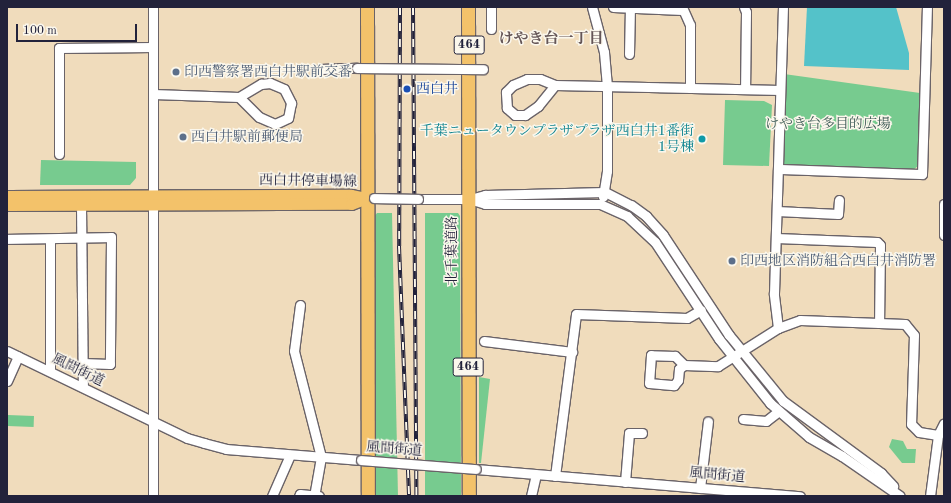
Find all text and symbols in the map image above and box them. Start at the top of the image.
scale bar [18,16,139,42]
text: 100 m [23,25,57,37]
district label: けやき台一丁目 [499,31,603,49]
road number: 464 [453,34,485,56]
place label: 印西警察署西白井駅前交番 [184,64,352,80]
marker: 印西警察署西白井駅前交番 [171,67,181,77]
place label: 西白井 [416,81,458,97]
marker: 西白井 [401,83,413,95]
park label: けやき台多目的広場 [765,116,891,132]
place label: 千葉ニュータウンプラザプラザ西白井1番街 1号棟 [420,123,694,156]
place label: 西白井駅前郵便局 [191,129,303,145]
marker: 西白井駅前郵便局 [178,132,188,142]
marker: 千葉ニュータウンプラザプラザ西白井1番街 1号棟 [697,134,707,144]
street label: 西白井停車場線 [259,172,357,190]
street label: 北千葉道路 [444,216,460,286]
place label: 印西地区消防組合西白井消防署 [740,253,936,269]
marker: 印西地区消防組合西白井消防署 [727,256,737,266]
street label: 風間街道 [49,350,107,390]
road number: 464 [452,356,484,378]
street label: 風間街道 [365,439,423,459]
street label: 風間街道 [688,464,746,486]

